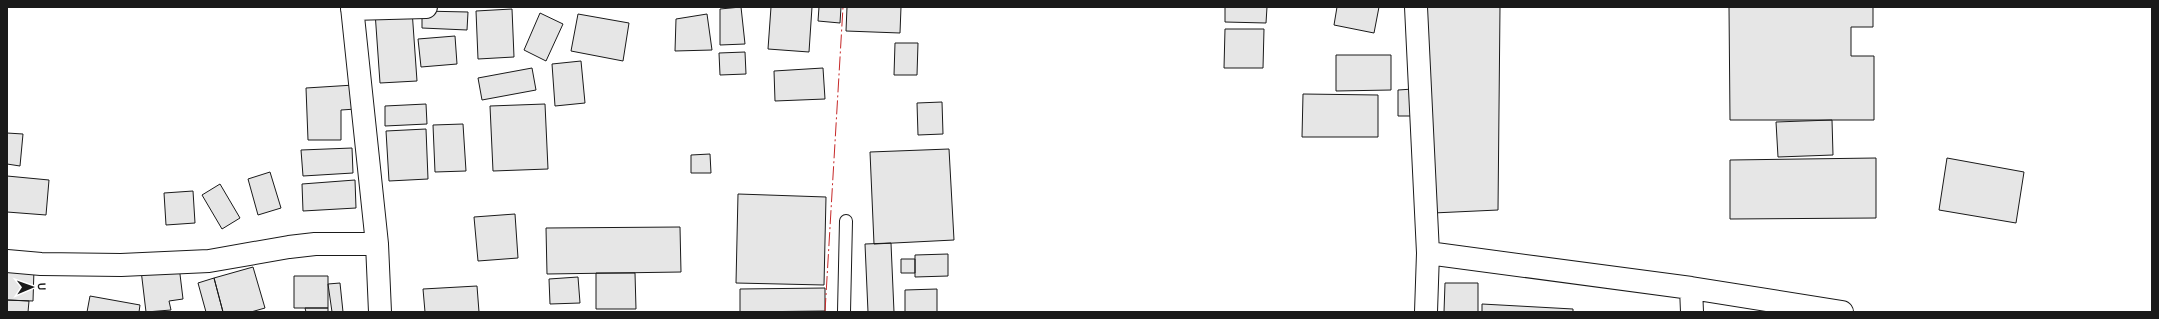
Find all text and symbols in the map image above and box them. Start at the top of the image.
north arrow [12,267,52,307]
text: U [34,283,48,291]

